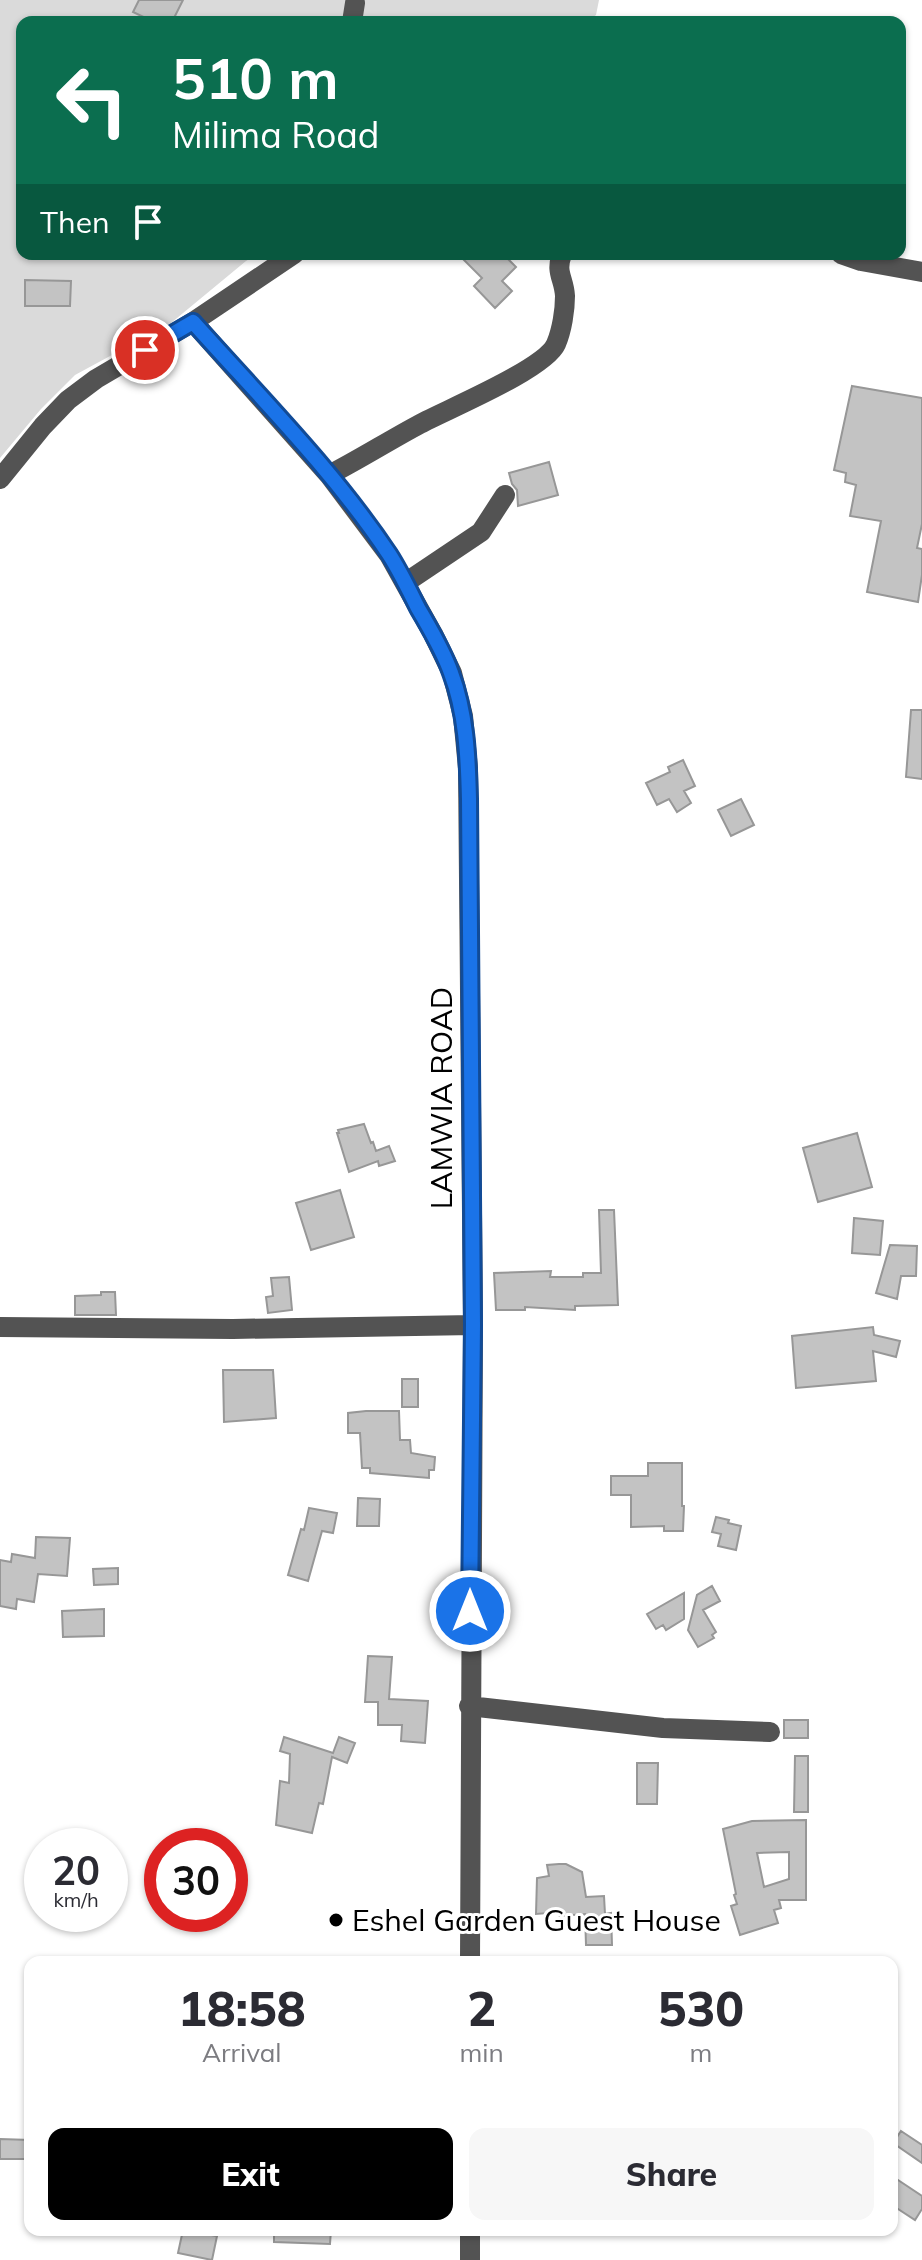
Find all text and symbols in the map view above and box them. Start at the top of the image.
text: 510 m [172,43,339,113]
icon: left [40,48,144,152]
text: Milima Road [172,112,379,157]
icon: arrive [126,200,170,244]
text: Then [40,203,110,241]
pin [111,316,179,384]
icon: arrive [123,328,167,372]
street label: LAMWIA ROAD [422,987,460,1209]
position arrow [428,1569,512,1653]
speed limit sign: 30 [144,1828,248,1932]
text: 20 [52,1845,100,1895]
text: km/h [53,1887,99,1912]
place label: Eshel Garden Guest House [352,1901,721,1939]
marker: Eshel Garden Guest House [327,1911,345,1929]
text: 18:58 [178,1978,306,2038]
text: 2 [467,1978,496,2038]
text: 530 [658,1978,744,2038]
text: Arrival [202,2036,282,2069]
text: min [460,2036,504,2069]
text: m [689,2036,712,2069]
button: Exit [48,2128,453,2220]
button: Share [469,2128,874,2220]

